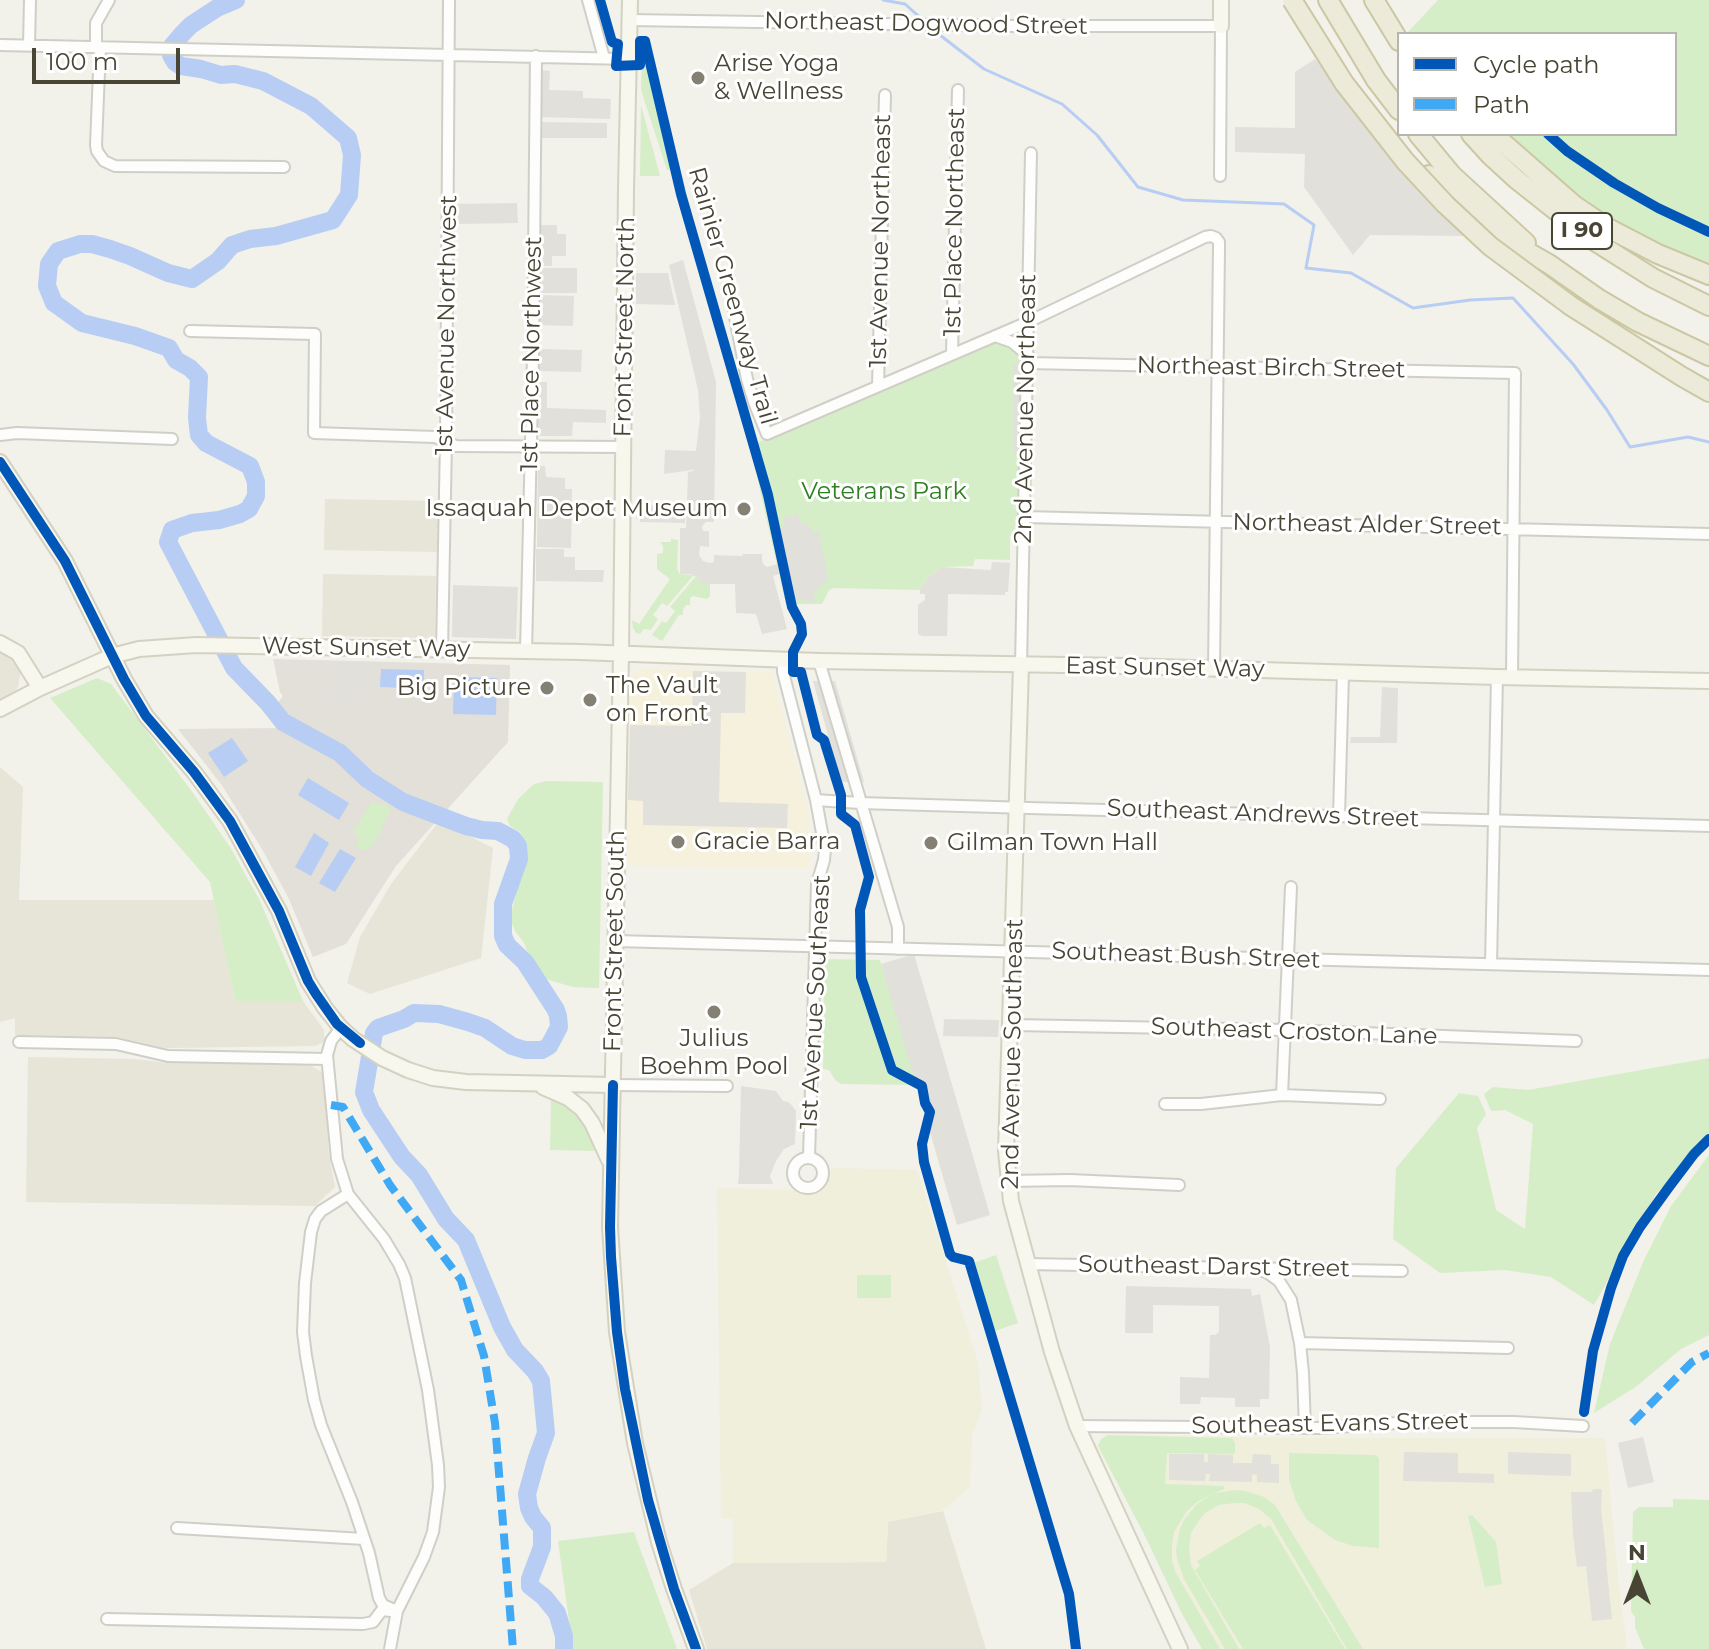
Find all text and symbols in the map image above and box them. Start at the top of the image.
street label: Northeast Dogwood Street [764,7,1088,41]
scale bar [36,32,184,82]
legend [1397,32,1677,136]
text: 100 m [46,47,118,76]
place label: Arise Yoga & Wellness [714,50,843,106]
text: Cycle path [1473,50,1600,79]
marker: Arise Yoga & Wellness [689,69,707,87]
text: Path [1473,90,1530,119]
street label: 1st Place Northeast [939,107,971,337]
street label: 1st Avenue Northeast [864,114,898,368]
street label: Rainier Greenway Trail [681,164,783,428]
street label: 1st Avenue Northwest [430,195,464,455]
road number: I 90 [1552,213,1612,249]
street label: Front Street North [609,216,641,438]
street label: 1st Place Northwest [516,236,548,472]
street label: 2nd Avenue Northeast [1009,274,1043,544]
street label: Northeast Birch Street [1136,351,1406,385]
park label: Veterans Park [801,478,967,506]
place label: Issaquah Depot Museum [426,495,728,523]
marker: Issaquah Depot Museum [735,500,753,518]
street label: Northeast Alder Street [1232,508,1502,542]
street label: West Sunset Way [261,632,471,664]
street label: East Sunset Way [1065,652,1265,684]
place label: The Vault on Front [606,672,718,728]
place label: Big Picture [397,674,531,702]
marker: Big Picture [538,679,556,697]
marker: The Vault on Front [581,691,599,709]
street label: Southeast Andrews Street [1106,794,1420,834]
place label: Gracie Barra [694,828,840,856]
place label: Gilman Town Hall [947,829,1158,857]
street label: Front Street South [599,830,631,1052]
marker: Gracie Barra [669,833,687,851]
marker: Gilman Town Hall [922,834,940,852]
street label: 1st Avenue Southeast [795,874,837,1130]
street label: 2nd Avenue Southeast [996,918,1030,1190]
street label: Southeast Bush Street [1051,937,1321,975]
marker: Julius Boehm Pool [705,1003,723,1021]
street label: Southeast Croston Lane [1150,1013,1438,1051]
place label: Julius Boehm Pool [639,1025,789,1081]
street label: Southeast Darst Street [1078,1250,1350,1284]
street label: Southeast Evans Street [1191,1407,1469,1441]
north arrow [1597,1537,1677,1617]
text: N [1628,1539,1646,1566]

